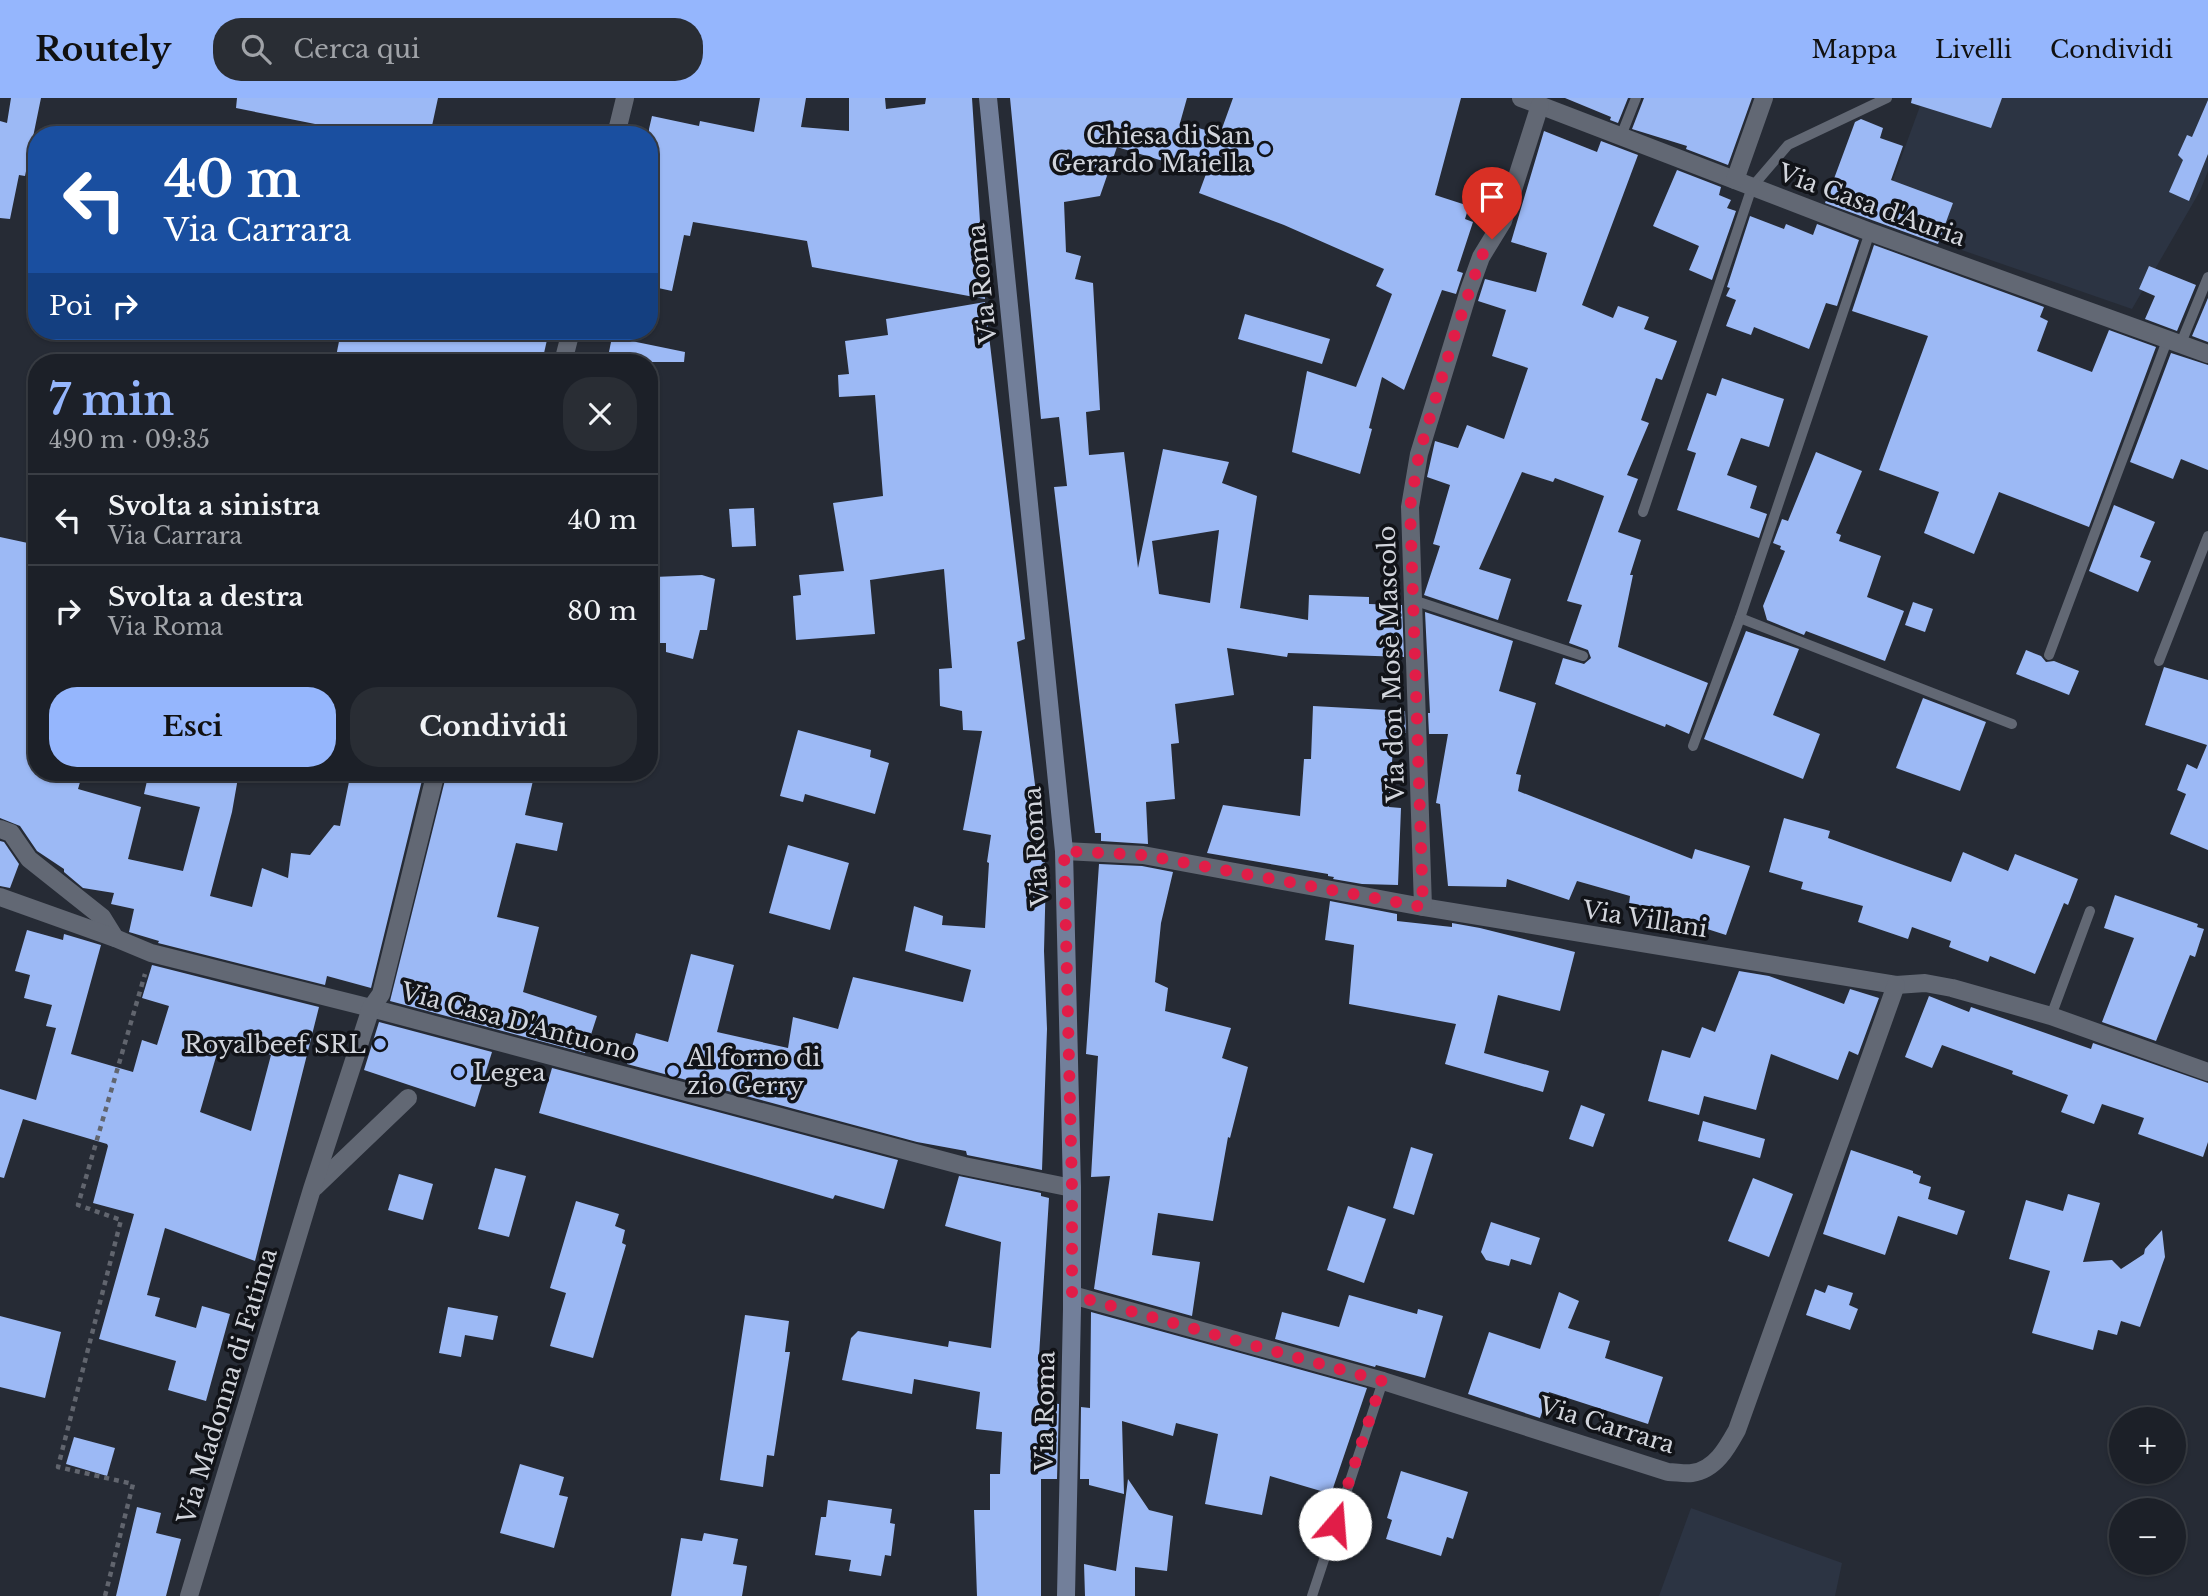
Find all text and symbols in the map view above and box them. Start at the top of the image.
search box [213,18,703,81]
text: Routely [35,29,171,70]
icon: search [237,30,275,68]
text: Cerca qui [293,33,420,65]
text: Mappa [1812,35,1897,64]
text: Livelli [1935,35,2012,64]
text: Condividi [2050,35,2173,64]
place label: Chiesa di San Gerardo Maiella [1051,121,1252,178]
marker: Chiesa di San Gerardo Maiella [1257,141,1273,157]
text: 40 m [164,149,301,210]
icon: left [49,154,140,245]
street label: Via Casa d'Auria [1774,157,1970,253]
pin [1462,167,1522,239]
icon: arrive [1473,178,1511,216]
text: Via Carrara [164,210,351,250]
street label: Via Roma [961,222,1003,346]
icon: right [106,287,144,325]
text: Poi [49,290,92,322]
text: 7 min [49,374,174,426]
button: close [563,377,637,451]
text: 490 m · 09:35 [49,426,210,454]
text: Svolta a sinistra [108,490,320,522]
icon: left [49,501,87,539]
text: 40 m [568,504,637,536]
text: Via Carrara [108,522,242,550]
street label: Via don Mosè Mascolo [1372,525,1410,804]
text: Svolta a destra [108,581,304,613]
icon: right [49,592,87,630]
text: 80 m [567,595,637,627]
text: Via Roma [108,613,223,641]
button: Esci [49,687,336,767]
button: Condividi [350,687,637,767]
street label: Via Roma [1017,785,1055,909]
street label: Via Villani [1579,895,1710,943]
street label: Via Casa D'Antuono [397,976,640,1067]
place label: Royalbeef SRL [184,1030,366,1059]
marker: Royalbeef SRL [372,1036,388,1052]
place label: Al forno di zio Gerry [686,1043,820,1100]
place label: Legea [473,1058,546,1087]
marker: Al forno di zio Gerry [665,1063,681,1079]
marker: Legea [451,1064,467,1080]
street label: Via Madonna di Fatima [171,1244,283,1528]
street label: Via Roma [1029,1350,1061,1472]
street label: Via Carrara [1535,1390,1679,1460]
map controls [2109,1407,2186,1575]
button: + [2109,1407,2186,1484]
position arrow [1298,1487,1372,1561]
button: − [2109,1498,2186,1575]

